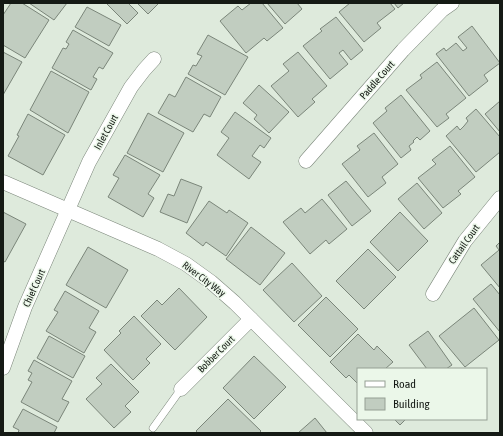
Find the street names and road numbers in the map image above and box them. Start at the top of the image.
street label: Paddle Court [357,59,397,101]
street label: Inlet Court [92,112,120,152]
street label: Cattail Court [446,222,482,266]
street label: River City Way [180,259,228,299]
street label: Chief Court [21,267,47,309]
street label: Bobber Court [195,333,237,375]

